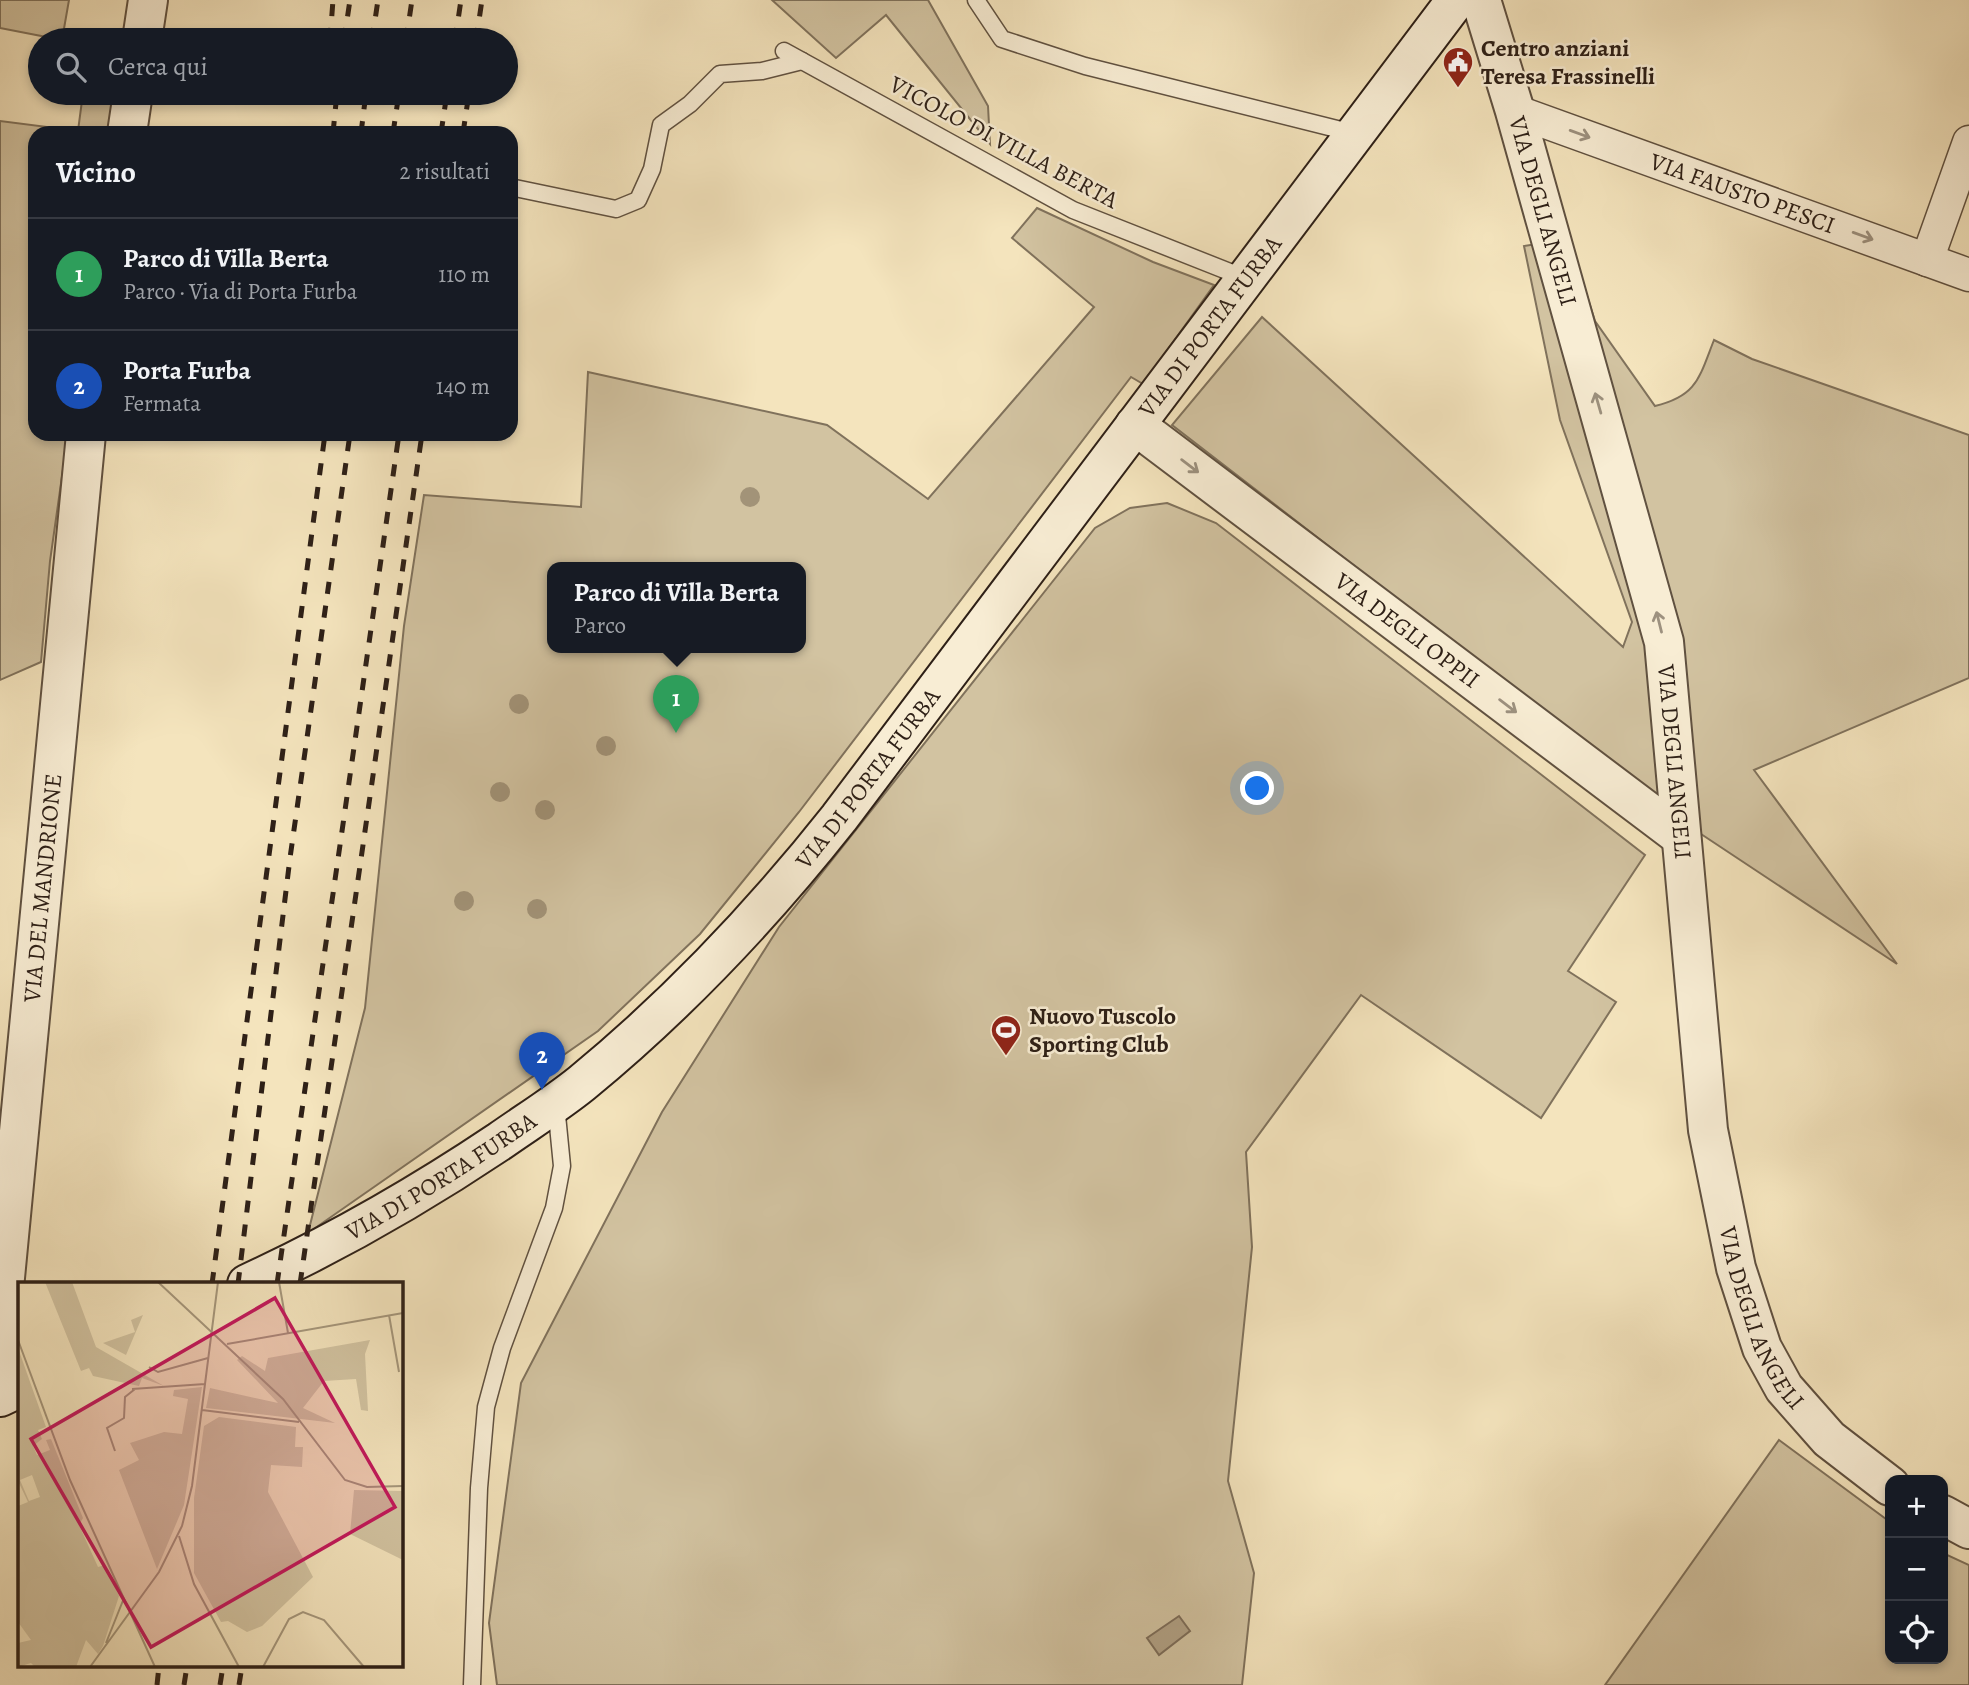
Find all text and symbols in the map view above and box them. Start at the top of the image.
search box [28,28,518,105]
place label: Centro anziani Teresa Frassinelli [1481,32,1655,92]
public building icon: Centro anziani Teresa Frassinelli [1441,45,1475,89]
icon: search [52,48,90,86]
text: Cerca qui [108,49,208,84]
street label: VICOLO DI VILLA BERTA [883,68,1125,216]
street label: VIA DEGLI ANGELI [1501,112,1585,309]
one-way arrow [1568,129,1590,141]
street label: VIA FAUSTO PESCI [1645,145,1840,241]
text: Vicino [56,152,136,192]
text: 2 risultati [400,156,490,187]
street label: VIA DI PORTA FURBA [1130,228,1289,425]
one-way arrow [1851,231,1873,244]
text: Parco di Villa Berta [123,241,329,276]
text: 1 [75,259,83,290]
text: 110 m [438,259,490,290]
text: Parco · Via di Porta Furba [123,276,358,307]
text: Porta Furba [123,353,251,388]
text: 2 [73,371,85,402]
text: 140 m [436,371,490,402]
text: Fermata [123,388,201,419]
one-way arrow [1591,392,1604,414]
one-way arrow [1180,459,1199,473]
popup [547,562,806,653]
street label: VIA DEGLI OPPII [1327,565,1486,695]
text: Parco di Villa Berta [574,575,779,610]
text: Parco [574,610,626,641]
one-way arrow [1652,611,1665,634]
street label: VIA DEGLI ANGELI [1650,662,1700,861]
pin: 1 [653,675,699,733]
street label: VIA DI PORTA FURBA [787,681,948,876]
one-way arrow [1498,699,1517,714]
your location [1240,771,1274,805]
street label: VIA DEL MANDRIONE [15,772,69,1005]
place label: Nuovo Tuscolo Sporting Club [1029,1000,1176,1060]
sports icon: Nuovo Tuscolo Sporting Club [989,1013,1023,1057]
pin: 2 [519,1032,565,1090]
street label: VIA DI PORTA FURBA [339,1104,543,1248]
street label: VIA DEGLI ANGELI [1712,1223,1812,1416]
inset map [18,1282,402,1668]
map controls [1885,1475,1948,1664]
button: + [1885,1475,1948,1538]
button: − [1885,1538,1948,1601]
button: locate [1885,1601,1948,1664]

